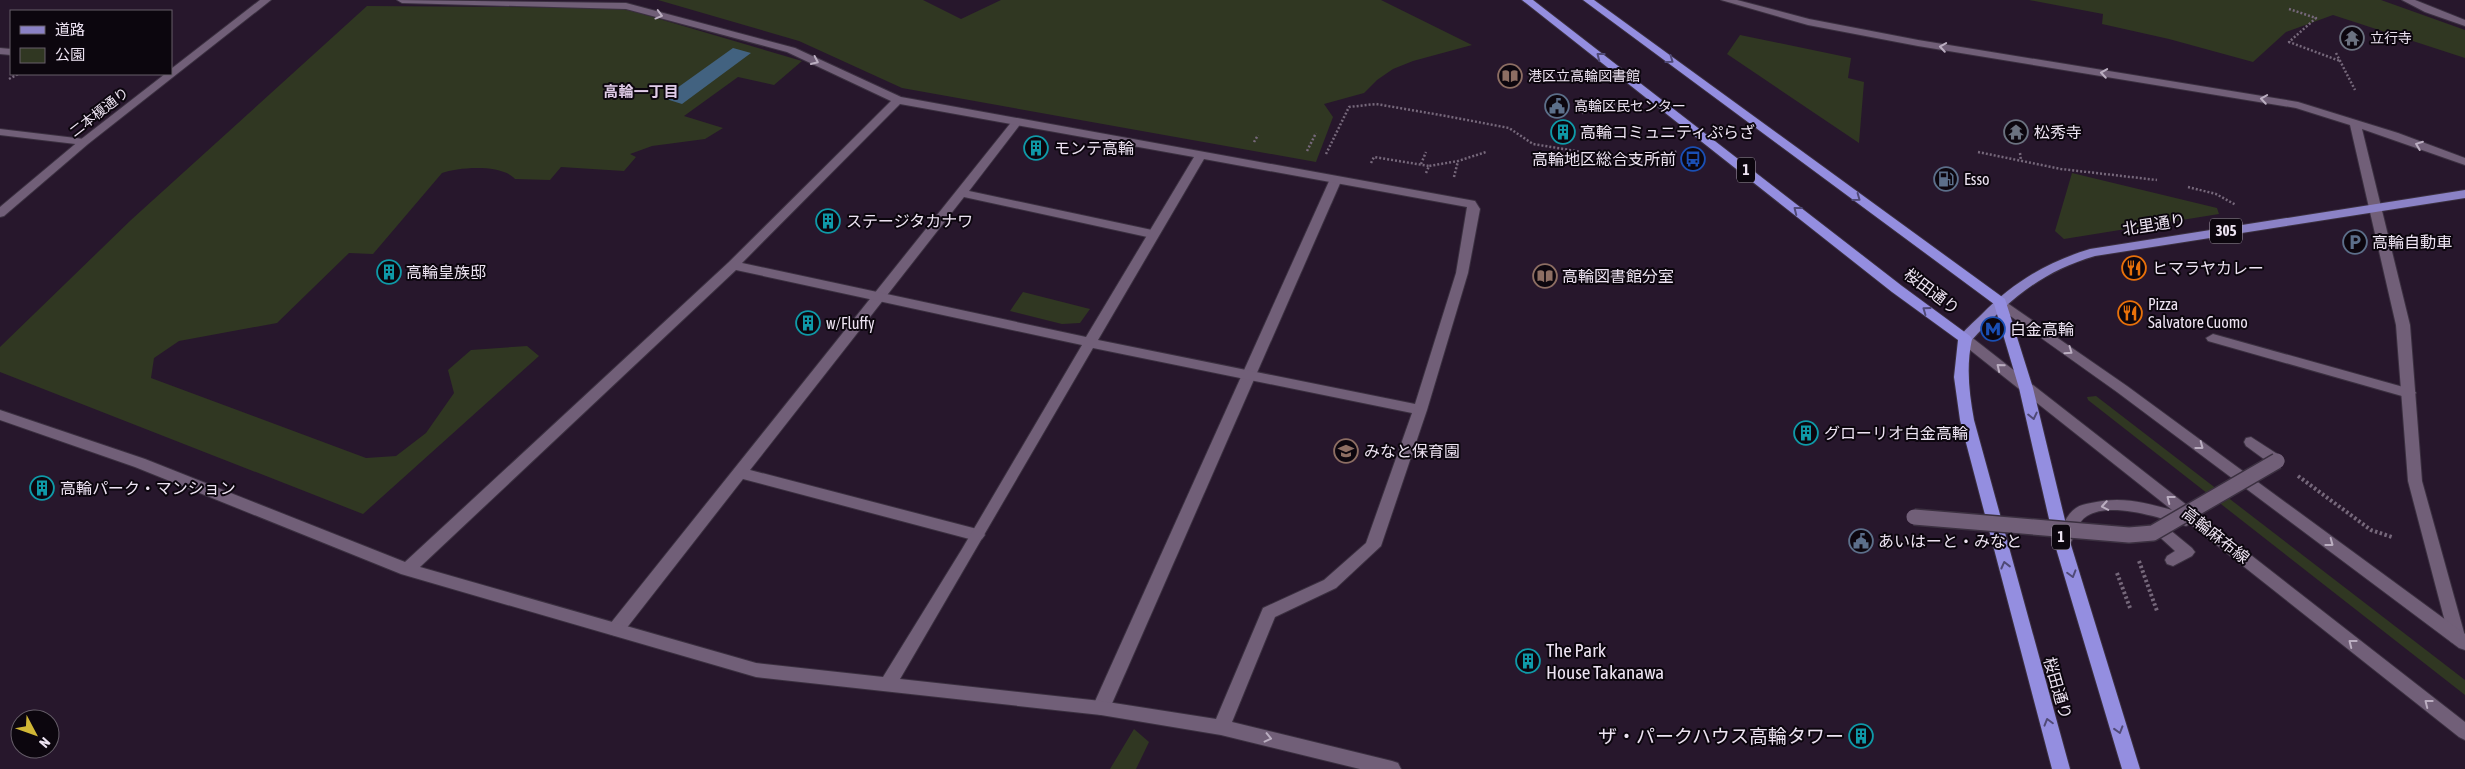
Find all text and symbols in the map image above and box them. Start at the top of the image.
one-way arrow [655,9,664,20]
legend [10,10,172,75]
text: 道路 [55,21,85,38]
temple icon: 立行寺 [2339,25,2365,51]
place label: 立行寺 [2370,30,2412,46]
one-way arrow [1939,42,1948,52]
text: 公園 [55,46,85,63]
one-way arrow [1597,54,1606,62]
one-way arrow [1664,54,1674,63]
one-way arrow [809,55,818,65]
library icon: 港区立高輪図書館 [1497,63,1523,89]
place label: 港区立高輪図書館 [1528,68,1640,84]
one-way arrow [2099,68,2107,79]
district label: 高輪一丁目 [603,83,679,100]
street label: 二本榎通り [66,84,132,140]
public building icon: 高輪区民センター [1544,93,1570,119]
one-way arrow [2260,95,2268,105]
place label: 高輪区民センター [1574,98,1686,114]
building icon: 高輪コミュニティぷらざ [1550,119,1576,145]
temple icon: 松秀寺 [2003,119,2029,145]
place label: 高輪コミュニティぷらざ [1580,123,1755,141]
place label: 松秀寺 [2034,123,2082,141]
building icon: モンテ高輪 [1023,135,1049,161]
place label: モンテ高輪 [1054,139,1134,157]
one-way arrow [2416,141,2424,151]
bus stop icon: 高輪地区総合支所前 [1680,146,1706,172]
place label: 高輪地区総合支所前 [1532,150,1676,168]
road number: 1 [1737,158,1755,182]
fuel station icon: Esso [1933,166,1959,192]
place label: Esso [1964,170,1990,188]
one-way arrow [1851,193,1860,201]
building icon: ステージタカナワ [815,208,841,234]
one-way arrow [1794,208,1803,216]
street label: 北里通り [2121,210,2187,238]
place label: ステージタカナワ [846,212,973,230]
road number: 305 [2210,218,2242,244]
parking icon: 高輪自動車 [2342,229,2368,255]
place label: 高輪自動車 [2372,233,2452,251]
restaurant icon: ヒマラヤカレー [2121,255,2147,281]
building icon: 高輪皇族邸 [376,259,402,285]
place label: ヒマラヤカレー [2152,259,2264,277]
place label: 高輪皇族邸 [406,263,486,281]
library icon: 高輪図書館分室 [1532,263,1558,289]
street label: 桜田通り [1901,265,1963,317]
place label: 高輪図書館分室 [1562,267,1674,285]
place label: Pizza Salvatore Cuomo [2148,295,2248,331]
restaurant icon: Pizza Salvatore Cuomo [2117,300,2143,326]
one-way arrow [1922,307,1932,316]
building icon: w/Fluffy [795,310,821,336]
place label: w/Fluffy [826,314,875,333]
metro station icon: 白金高輪 [1980,316,2006,342]
place label: 白金高輪 [2010,320,2074,338]
one-way arrow [2063,345,2072,354]
one-way arrow [1997,364,2006,372]
one-way arrow [2027,412,2038,421]
building icon: グローリオ白金高輪 [1793,420,1819,446]
place label: グローリオ白金高輪 [1824,424,1968,442]
school or university icon: みなと保育園 [1333,438,1359,464]
one-way arrow [2194,441,2203,449]
place label: みなと保育園 [1364,442,1460,460]
building icon: 高輪パーク・マンション [29,475,55,501]
place label: 高輪パーク・マンション [60,479,236,497]
one-way arrow [2166,496,2176,505]
one-way arrow [2100,501,2109,511]
street label: 高輪麻布線 [2179,503,2253,567]
road number: 1 [2052,524,2070,550]
public building icon: あいはーと・みなと [1848,528,1874,554]
place label: あいはーと・みなと [1878,532,2022,550]
one-way arrow [2324,537,2334,546]
one-way arrow [2000,561,2011,570]
one-way arrow [2066,570,2076,578]
place label: The Park House Takanawa [1546,639,1664,683]
one-way arrow [2349,641,2358,649]
building icon: The Park House Takanawa [1515,648,1541,674]
street label: 桜田通り [2041,655,2075,721]
one-way arrow [2425,700,2434,708]
north arrow [10,709,60,759]
one-way arrow [2043,718,2053,727]
building icon: ザ・パークハウス高輪タワー [1848,723,1874,749]
place label: ザ・パークハウス高輪タワー [1598,725,1844,747]
one-way arrow [2114,725,2124,733]
one-way arrow [1264,732,1273,743]
text: N [36,734,54,751]

